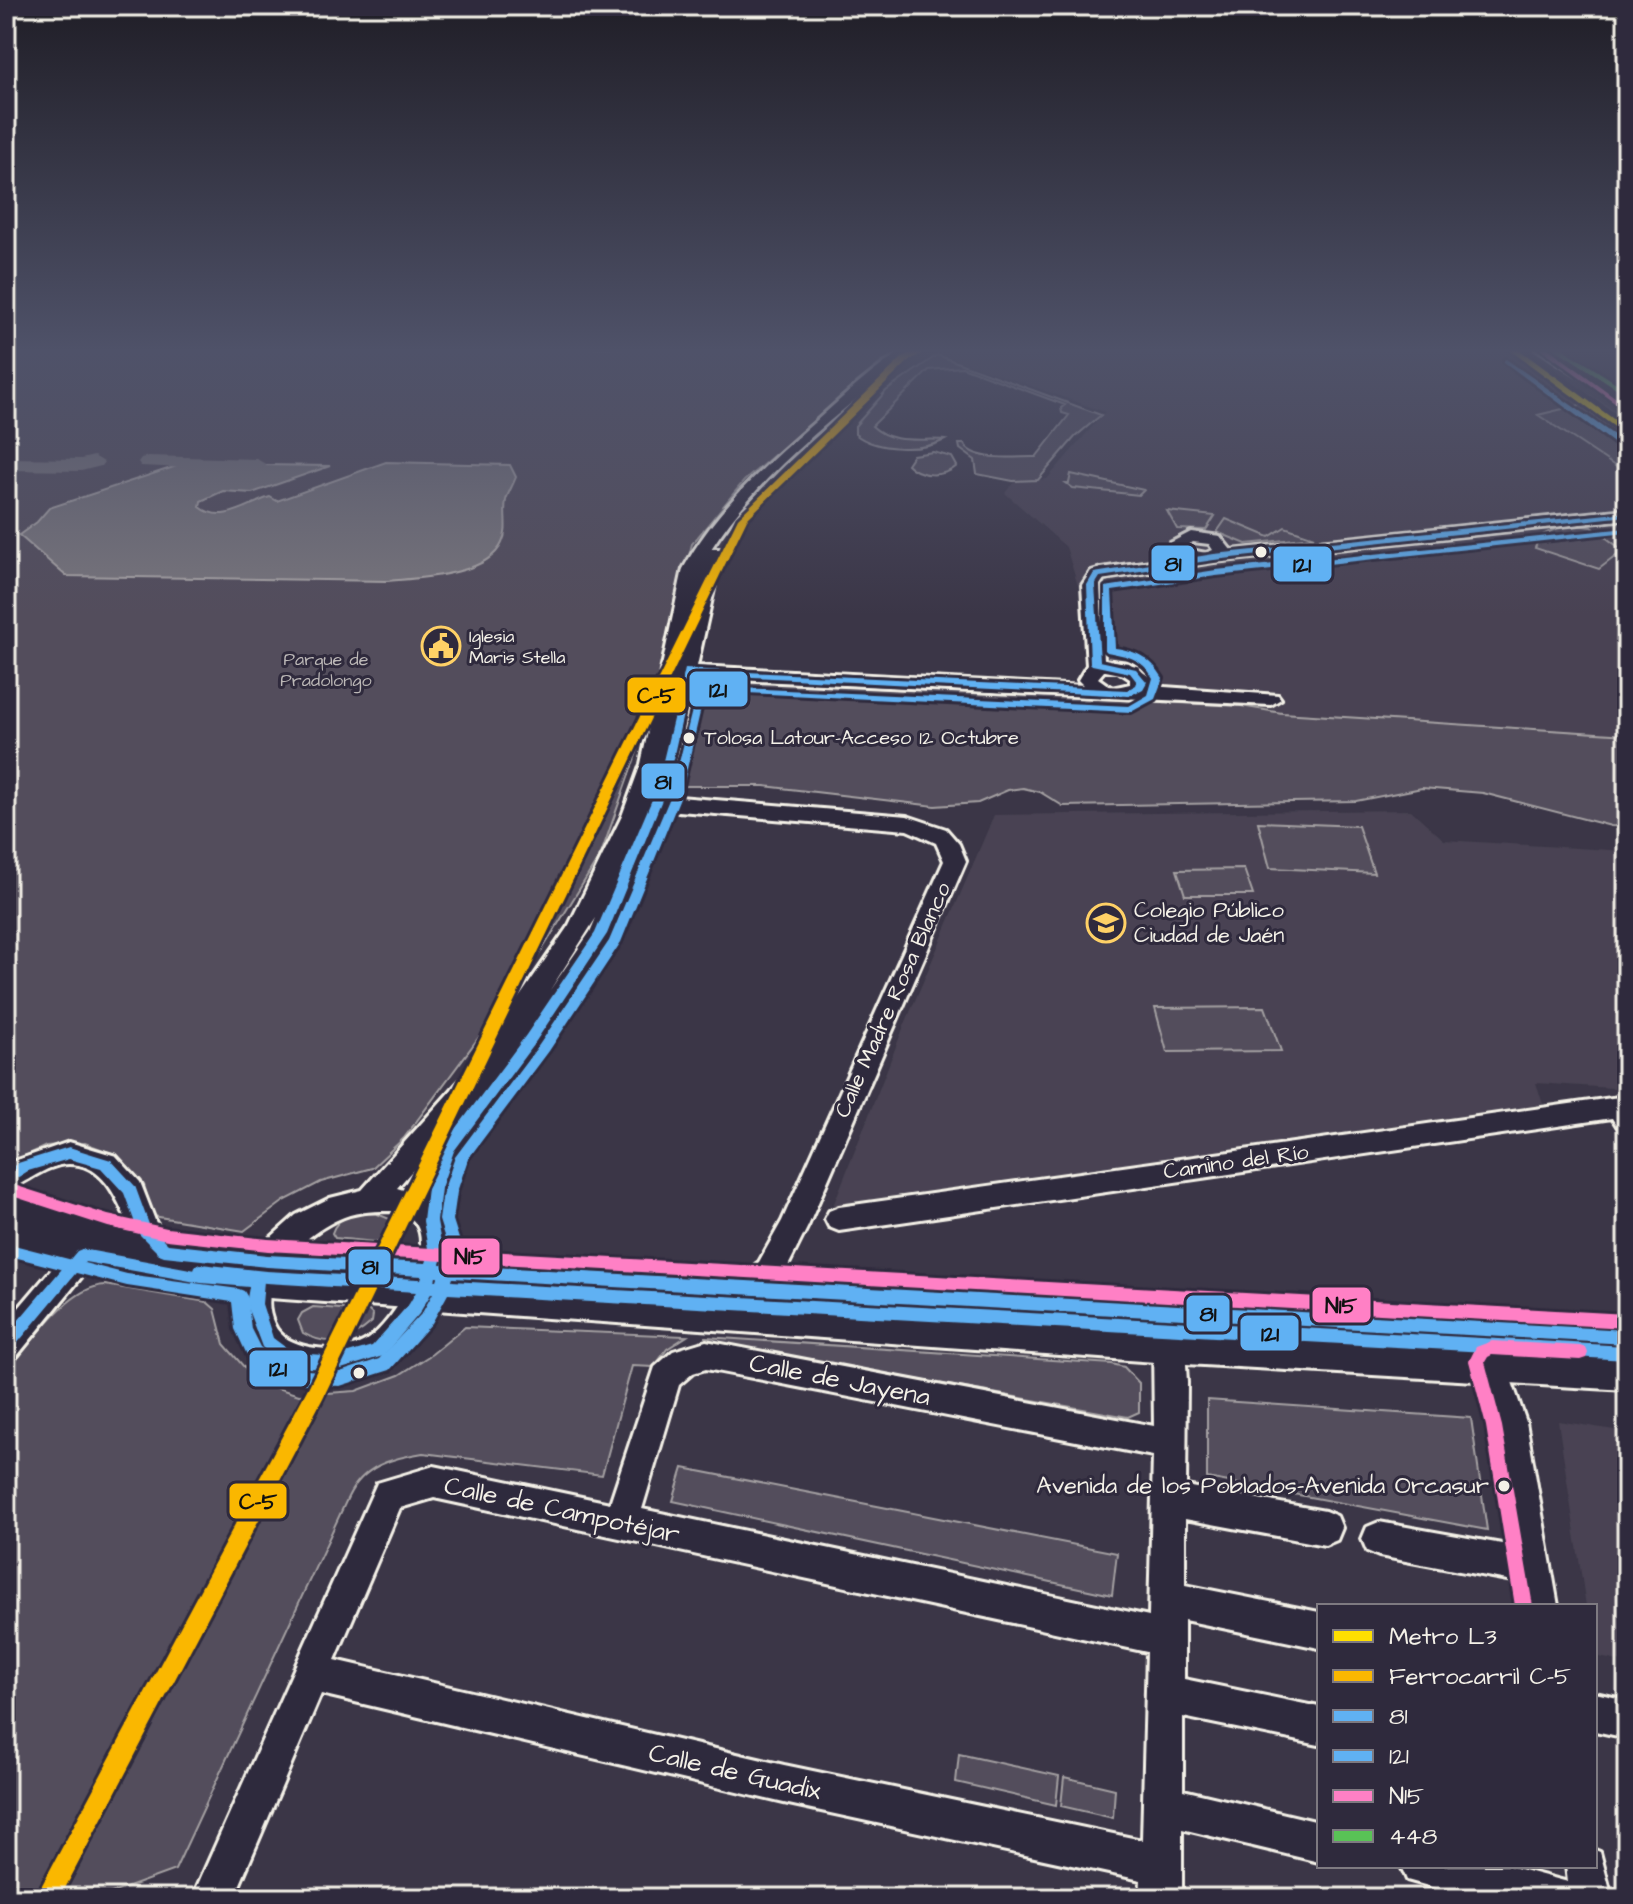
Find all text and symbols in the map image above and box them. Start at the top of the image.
line badge: 81 [1150,544,1196,582]
unlabelled marker [1253,544,1269,560]
line badge: 121 [1272,545,1333,583]
text: 81 [1164,549,1182,580]
text: 121 [1293,550,1311,581]
place label: Iglesia Maris Stella [469,624,565,670]
public building icon: Iglesia Maris Stella [420,625,462,667]
park label: Parque de Pradolongo [280,647,372,694]
line badge: 121 [688,670,749,708]
text: 121 [709,675,727,706]
line badge: C-5 [626,676,687,714]
text: C-5 [637,681,675,712]
place label: Tolosa Latour-Acceso 12 Octubre [704,724,1019,752]
marker: Tolosa Latour-Acceso 12 Octubre [681,730,697,746]
line badge: 81 [640,762,686,800]
text: 81 [654,767,672,798]
street label: Calle Madre Rosa Blanco [827,877,959,1123]
place label: Colegio Público Ciudad de Jaén [1134,895,1284,951]
school or university icon: Colegio Público Ciudad de Jaén [1085,902,1127,944]
street label: Camino del Río [1161,1136,1311,1188]
line badge: N15 [440,1237,501,1276]
text: N15 [454,1242,487,1273]
line badge: 81 [347,1248,392,1286]
text: 81 [361,1252,379,1283]
line badge: N15 [1311,1286,1372,1324]
text: N15 [1325,1291,1358,1322]
line badge: 81 [1185,1294,1231,1333]
text: 81 [1199,1299,1217,1330]
line badge: 121 [1239,1314,1300,1352]
text: 121 [1261,1319,1279,1350]
street label: Calle de Jayena [746,1345,934,1417]
line badge: 121 [248,1349,309,1388]
text: 121 [269,1354,287,1385]
unlabelled marker [351,1365,367,1381]
street label: Calle de Campotéjar [441,1467,683,1553]
place label: Avenida de los Poblados-Avenida Orcasur [1036,1469,1489,1503]
marker: Avenida de los Poblados-Avenida Orcasur [1496,1478,1512,1494]
line badge: C-5 [228,1482,288,1520]
text: C-5 [239,1487,277,1518]
legend [1317,1604,1597,1868]
text: Metro L3 [1389,1620,1497,1654]
text: Ferrocarril C-5 [1389,1660,1571,1694]
text: 81 [1389,1700,1408,1734]
street label: Calle de Guadix [645,1735,826,1810]
text: 121 [1389,1740,1409,1774]
text: N15 [1389,1780,1424,1814]
text: 448 [1389,1820,1437,1854]

